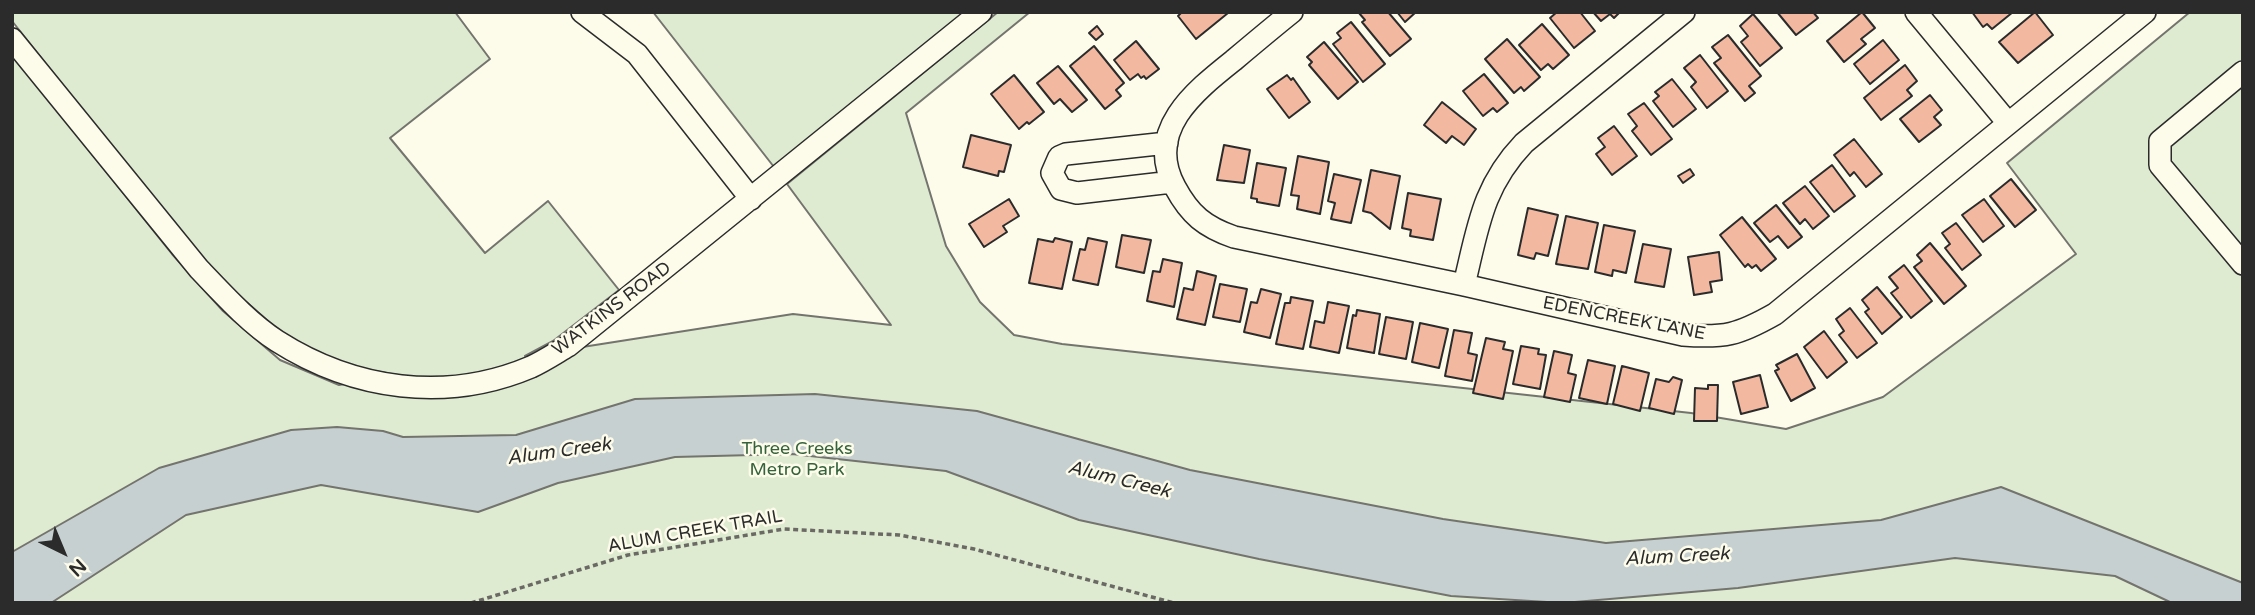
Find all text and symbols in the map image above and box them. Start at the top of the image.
street label: WATKINS ROAD [548,257,676,361]
street label: EDENCREEK LANE [1541,293,1707,345]
water label: Alum Creek [506,433,612,471]
park label: Three Creeks Metro Park [741,438,853,480]
water label: Alum Creek [1065,456,1173,504]
street label: ALUM CREEK TRAIL [606,506,784,558]
north arrow [28,517,98,587]
water label: Alum Creek [1624,543,1730,571]
text: N [64,554,90,581]

